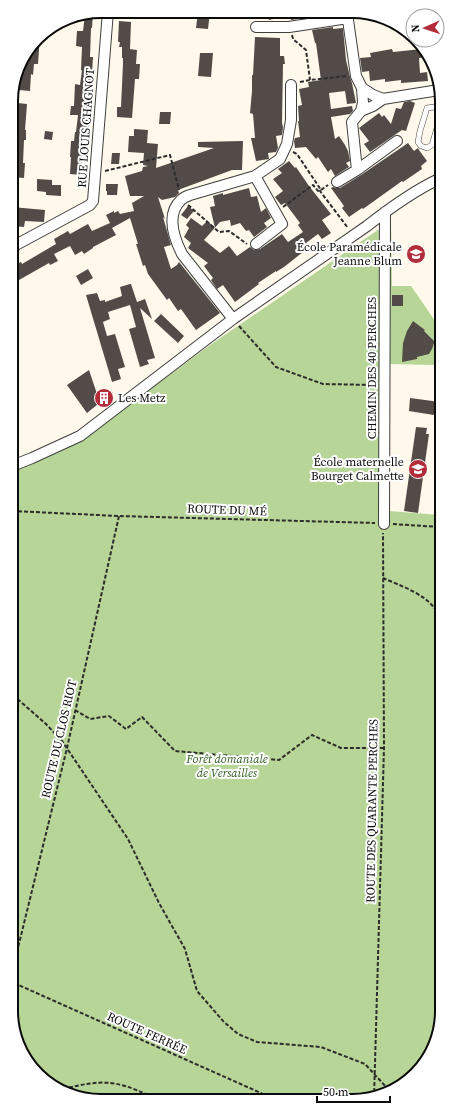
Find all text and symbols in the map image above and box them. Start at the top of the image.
north arrow [405,8,445,48]
text: N [408,24,423,33]
street label: RUE LOUIS CHAGNOT [74,67,98,188]
place label: École Paramédicale Jeanne Blum [297,239,402,269]
school or university icon: École Paramédicale Jeanne Blum [405,243,427,265]
street label: CHEMIN DES 40 PERCHES [364,297,380,439]
building icon: Les Metz [93,387,115,409]
place label: Les Metz [118,390,166,406]
place label: École maternelle Bourget Calmette [311,454,404,484]
school or university icon: École maternelle Bourget Calmette [407,458,429,480]
street label: ROUTE DU MÉ [187,501,267,519]
street label: ROUTE DU CLOS RIOT [38,678,81,800]
street label: ROUTE DES QUARANTE PERCHES [362,719,382,903]
park label: Forêt domaniale de Versailles [185,751,268,781]
street label: ROUTE FERRÉE [105,1008,189,1058]
scale bar [317,1078,390,1104]
text: 50 m [323,1084,349,1100]

